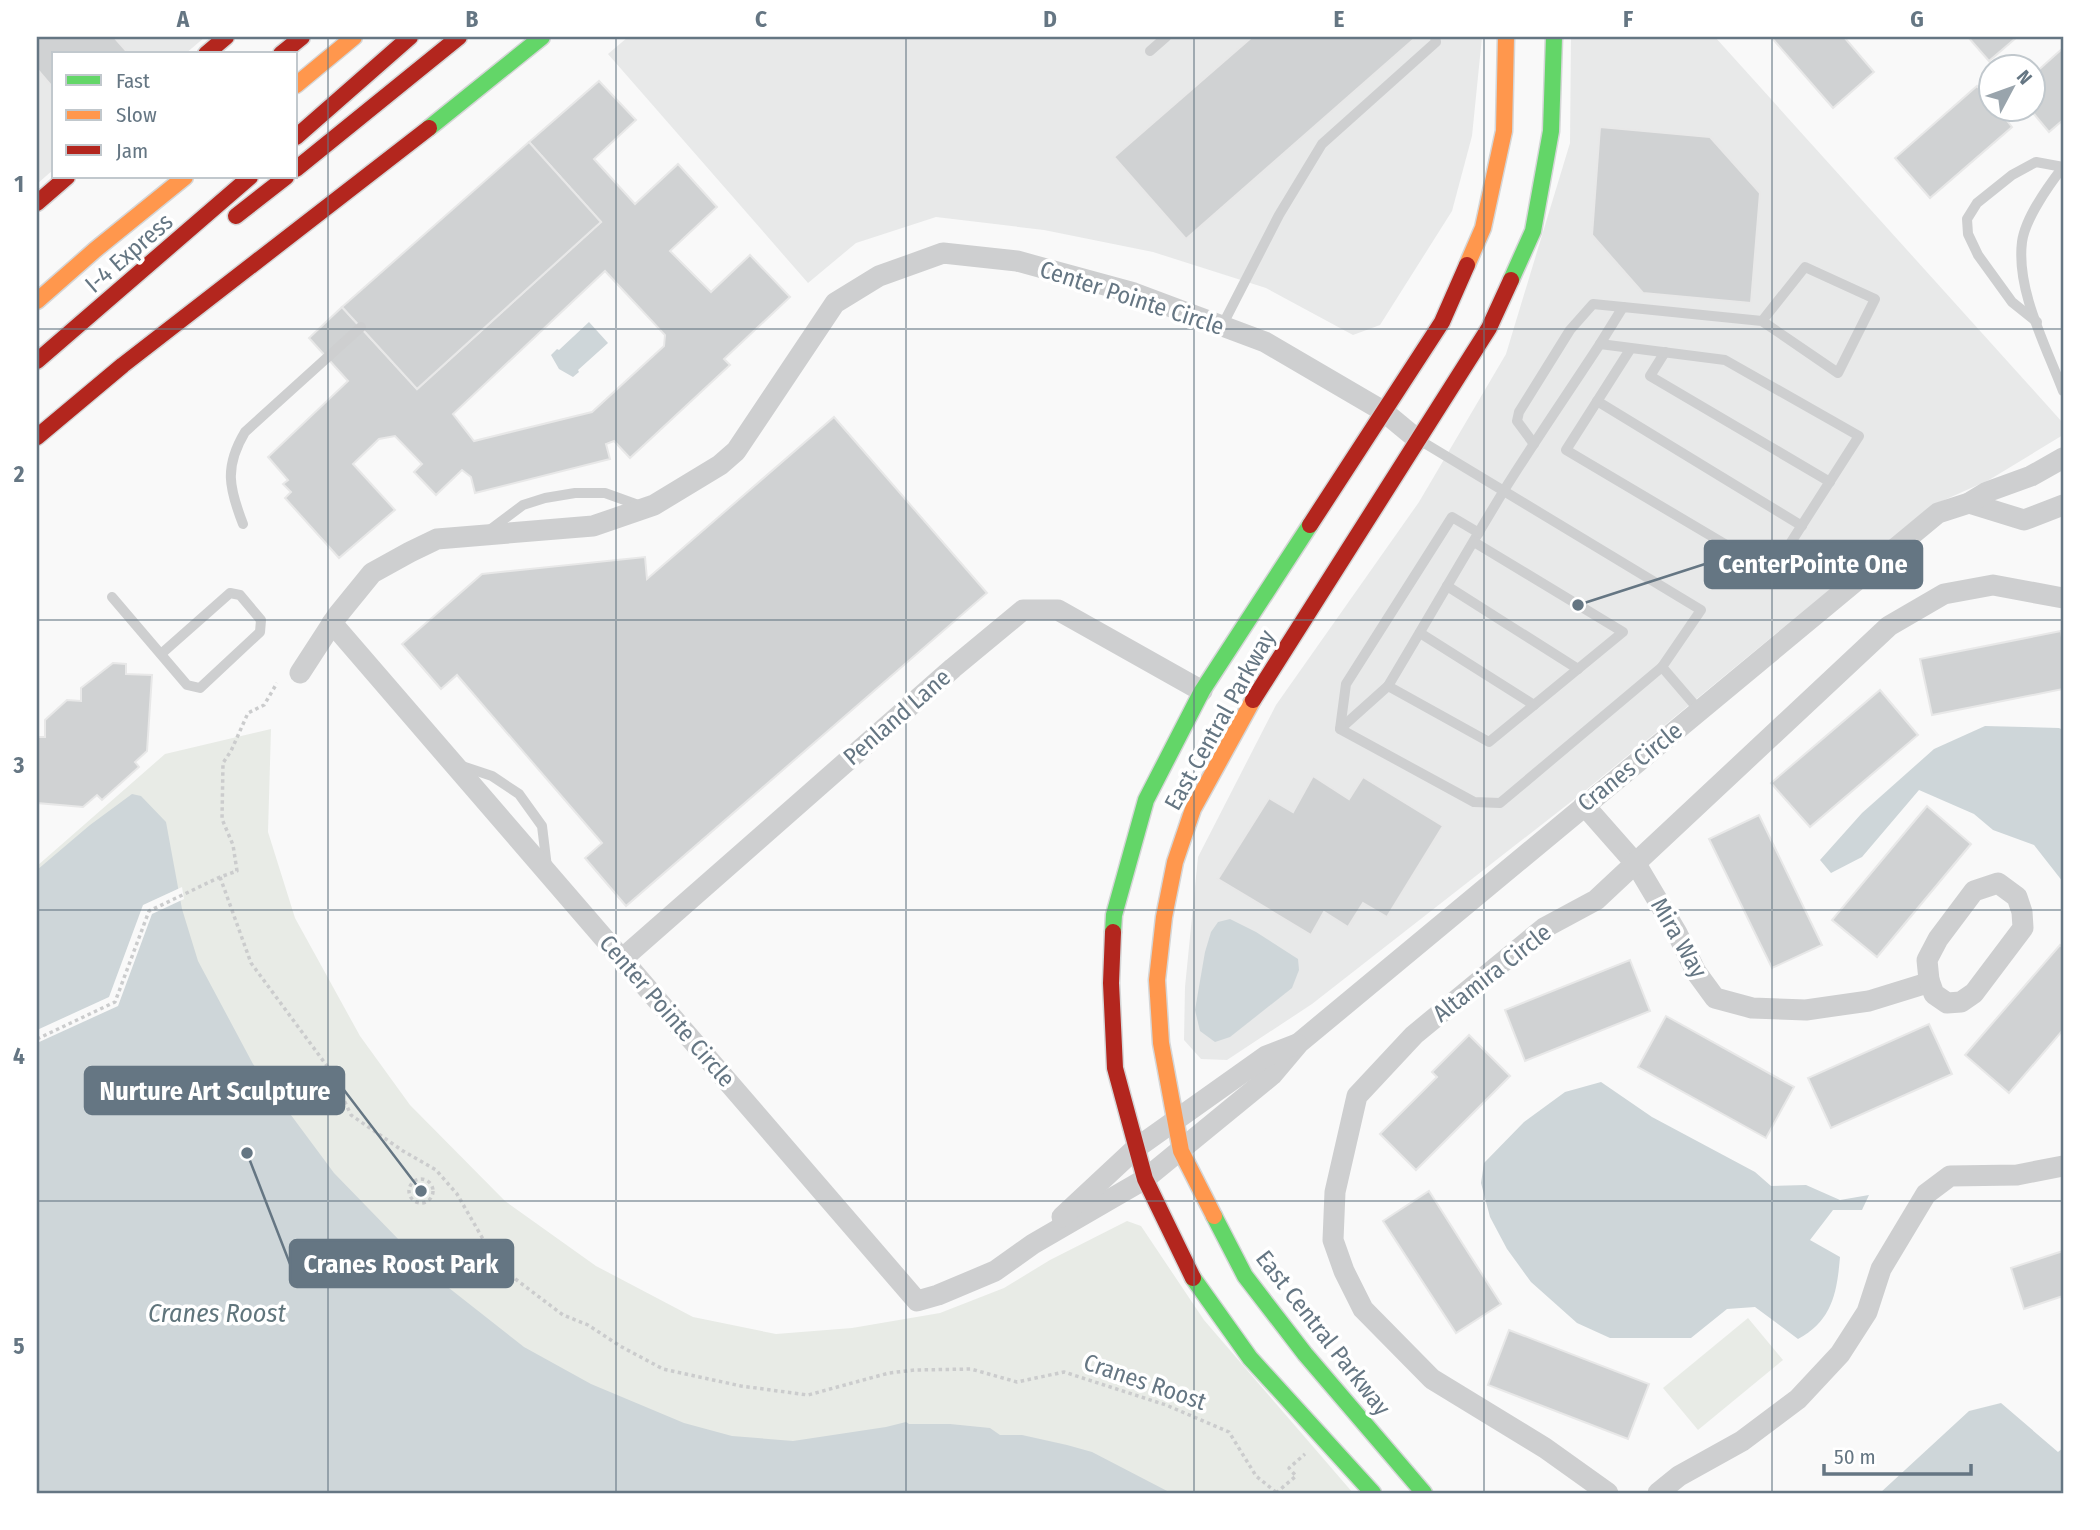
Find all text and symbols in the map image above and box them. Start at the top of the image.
text: A [176,5,190,33]
text: B [466,5,479,33]
text: C [755,5,767,33]
text: D [1043,5,1057,33]
text: E [1334,5,1345,33]
text: F [1623,5,1633,33]
text: G [1910,5,1924,33]
legend [52,52,298,178]
north arrow [1978,52,2048,122]
text: N [2012,65,2037,89]
text: Fast [116,68,150,94]
text: Slow [116,102,157,128]
text: Jam [116,138,148,164]
text: 1 [14,170,24,198]
street label: I-4 Express [80,207,178,299]
street label: Center Pointe Circle [1036,255,1228,341]
text: 2 [13,460,25,488]
callout: CenterPointe One [1705,541,1922,588]
text: CenterPointe One [1718,549,1908,580]
street label: East Central Parkway [1159,625,1281,815]
street label: Penland Lane [838,663,956,771]
street label: Cranes Circle [1572,717,1688,817]
text: 3 [13,751,25,779]
street label: Mira Way [1645,893,1713,983]
street label: Altamira Circle [1427,918,1557,1028]
street label: Center Pointe Circle [593,929,741,1093]
text: 4 [13,1042,25,1070]
callout: Nurture Art Sculpture [85,1067,344,1114]
text: Nurture Art Sculpture [100,1076,330,1107]
callout: Cranes Roost Park [290,1240,513,1287]
street label: East Central Parkway [1250,1245,1396,1421]
text: Cranes Roost Park [303,1249,499,1280]
water label: Cranes Roost [148,1298,286,1329]
text: 5 [13,1332,25,1360]
street label: Cranes Roost [1080,1348,1210,1416]
scale bar [1824,1432,1970,1476]
text: 50 m [1834,1444,1876,1470]

